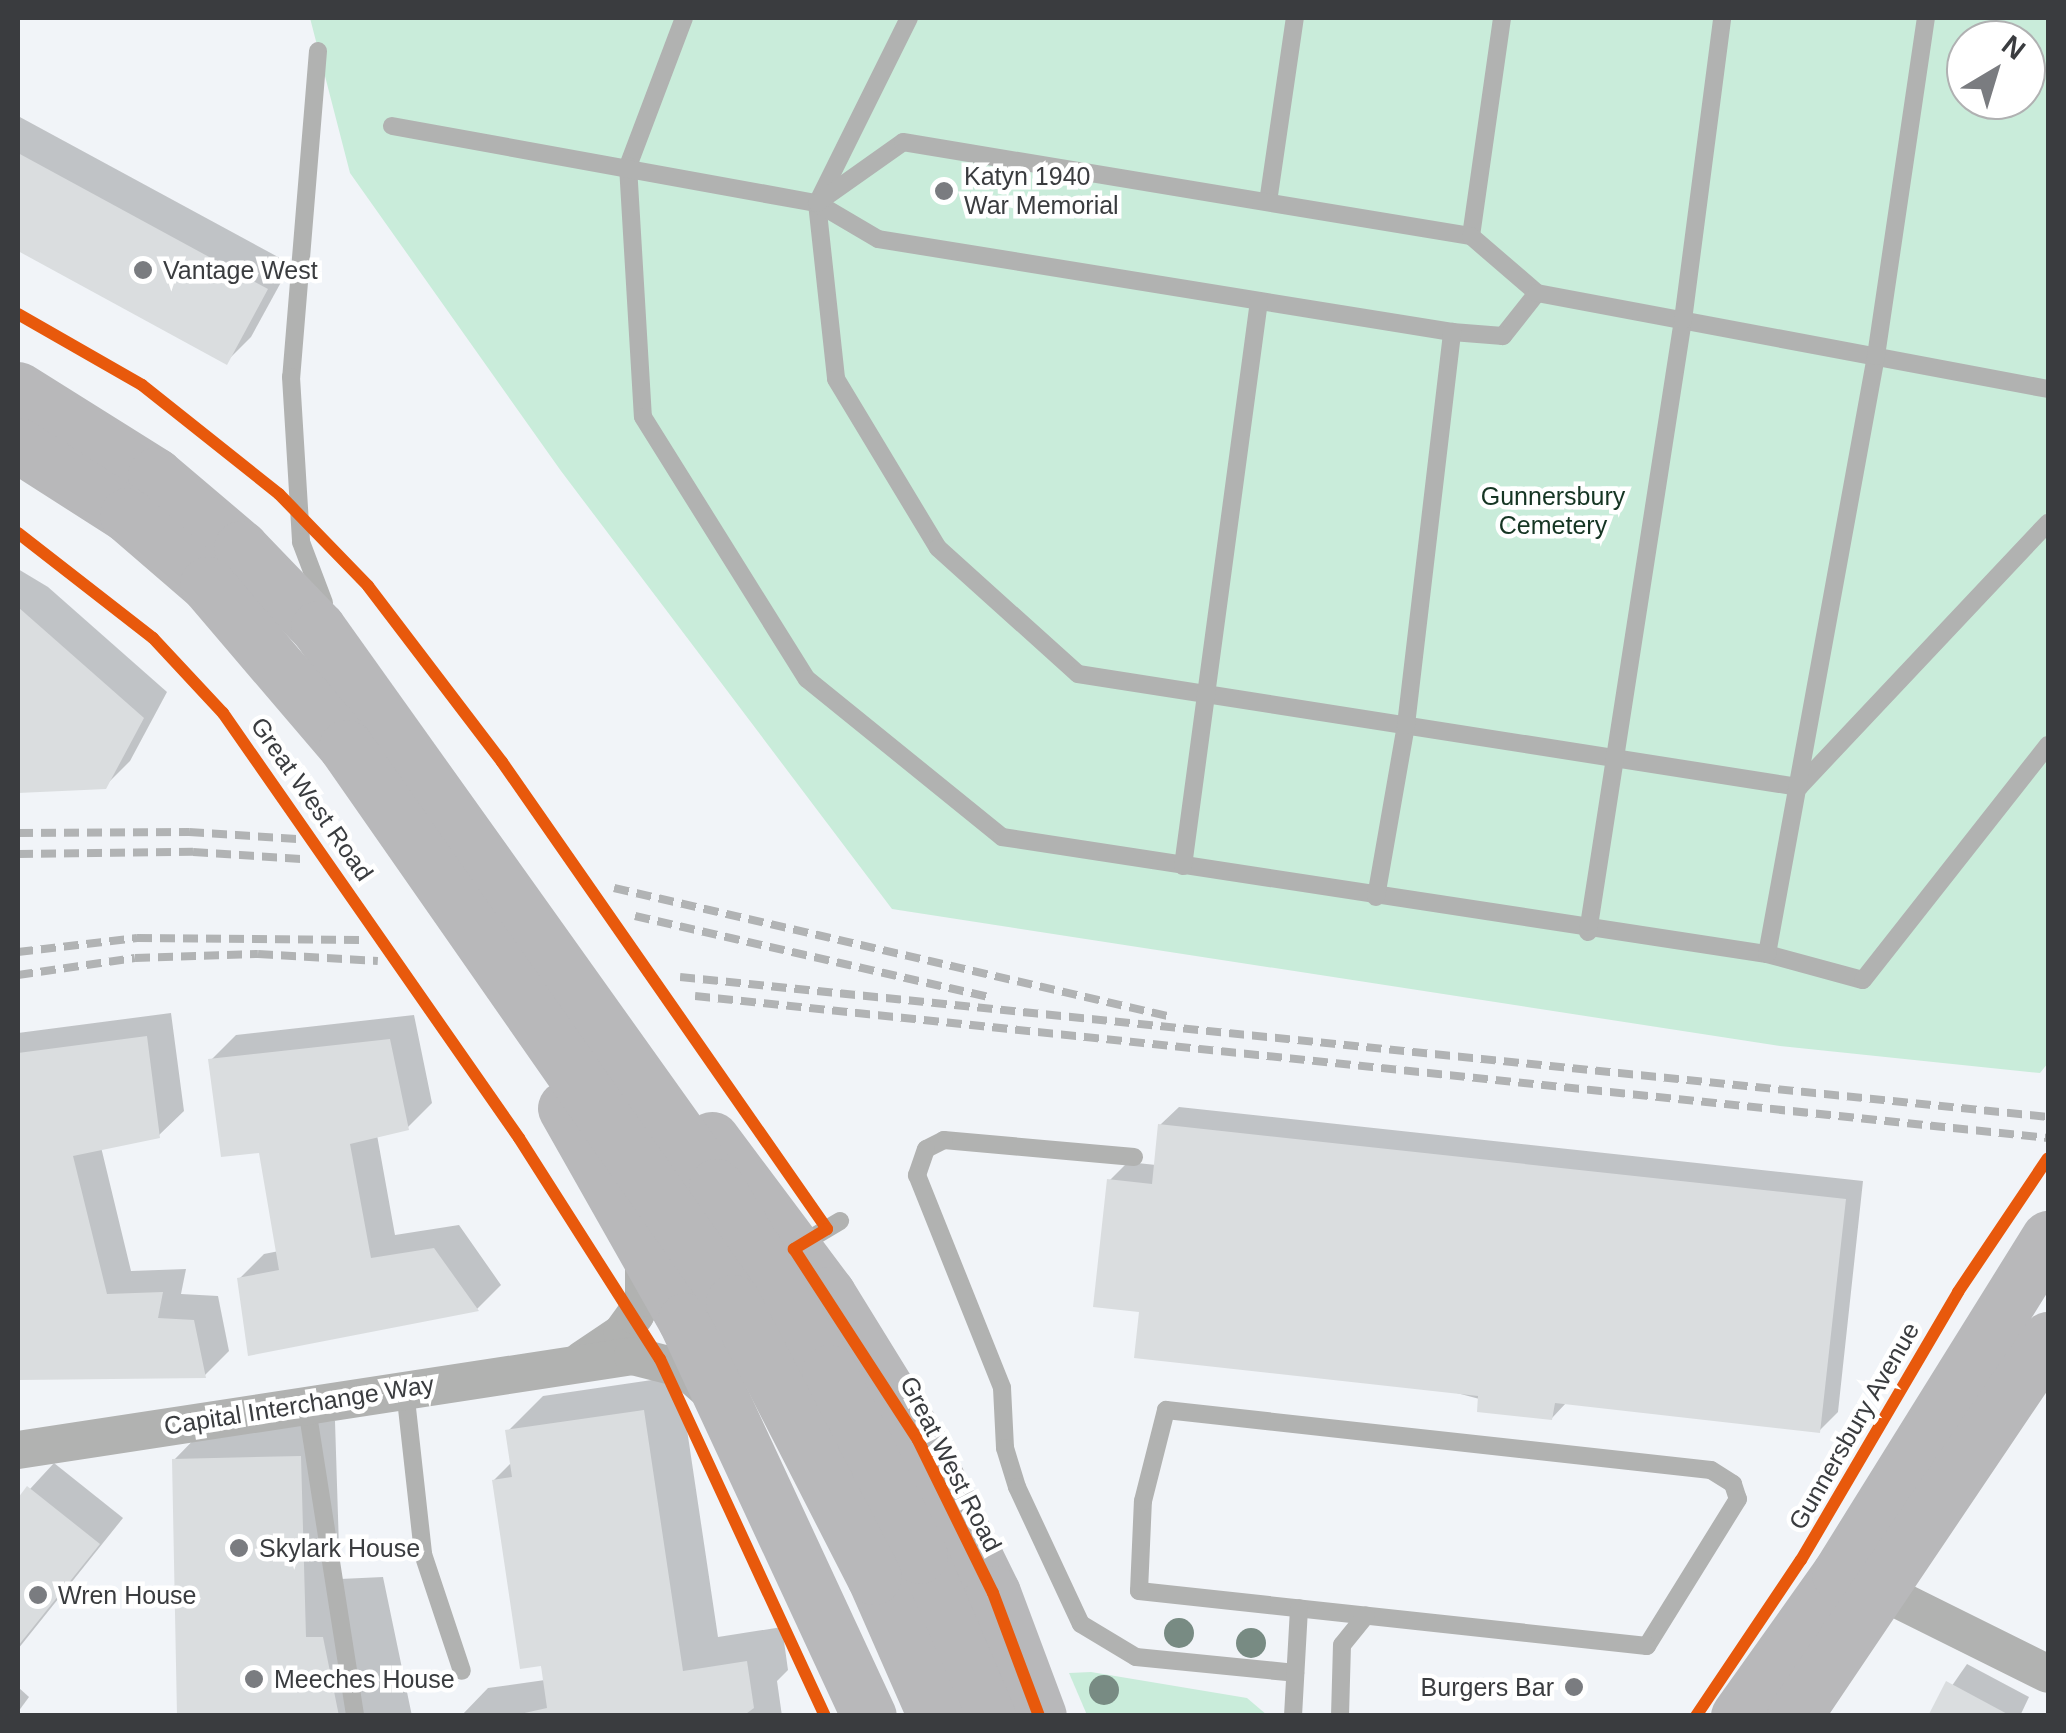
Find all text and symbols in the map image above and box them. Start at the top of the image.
north arrow [1946,20,2046,120]
text: N [1996,29,2031,66]
place label: Katyn 1940 War Memorial [964,162,1119,221]
marker: Katyn 1940 War Memorial [933,180,955,202]
place label: Vantage West [163,255,318,285]
marker: Vantage West [132,259,154,281]
park label: Gunnersbury Cemetery [1481,482,1625,541]
street label: Great West Road [244,711,380,887]
street label: Gunnersbury Avenue [1782,1316,1926,1536]
street label: Capital Interchange Way [162,1369,436,1441]
street label: Great West Road [894,1371,1008,1557]
place label: Skylark House [259,1533,420,1563]
marker: Skylark House [228,1537,250,1559]
place label: Wren House [58,1580,196,1610]
marker: Wren House [27,1584,49,1606]
place label: Meeches House [274,1664,455,1694]
marker: Meeches House [243,1668,265,1690]
place label: Burgers Bar [1421,1672,1554,1702]
marker: Burgers Bar [1563,1676,1585,1698]

